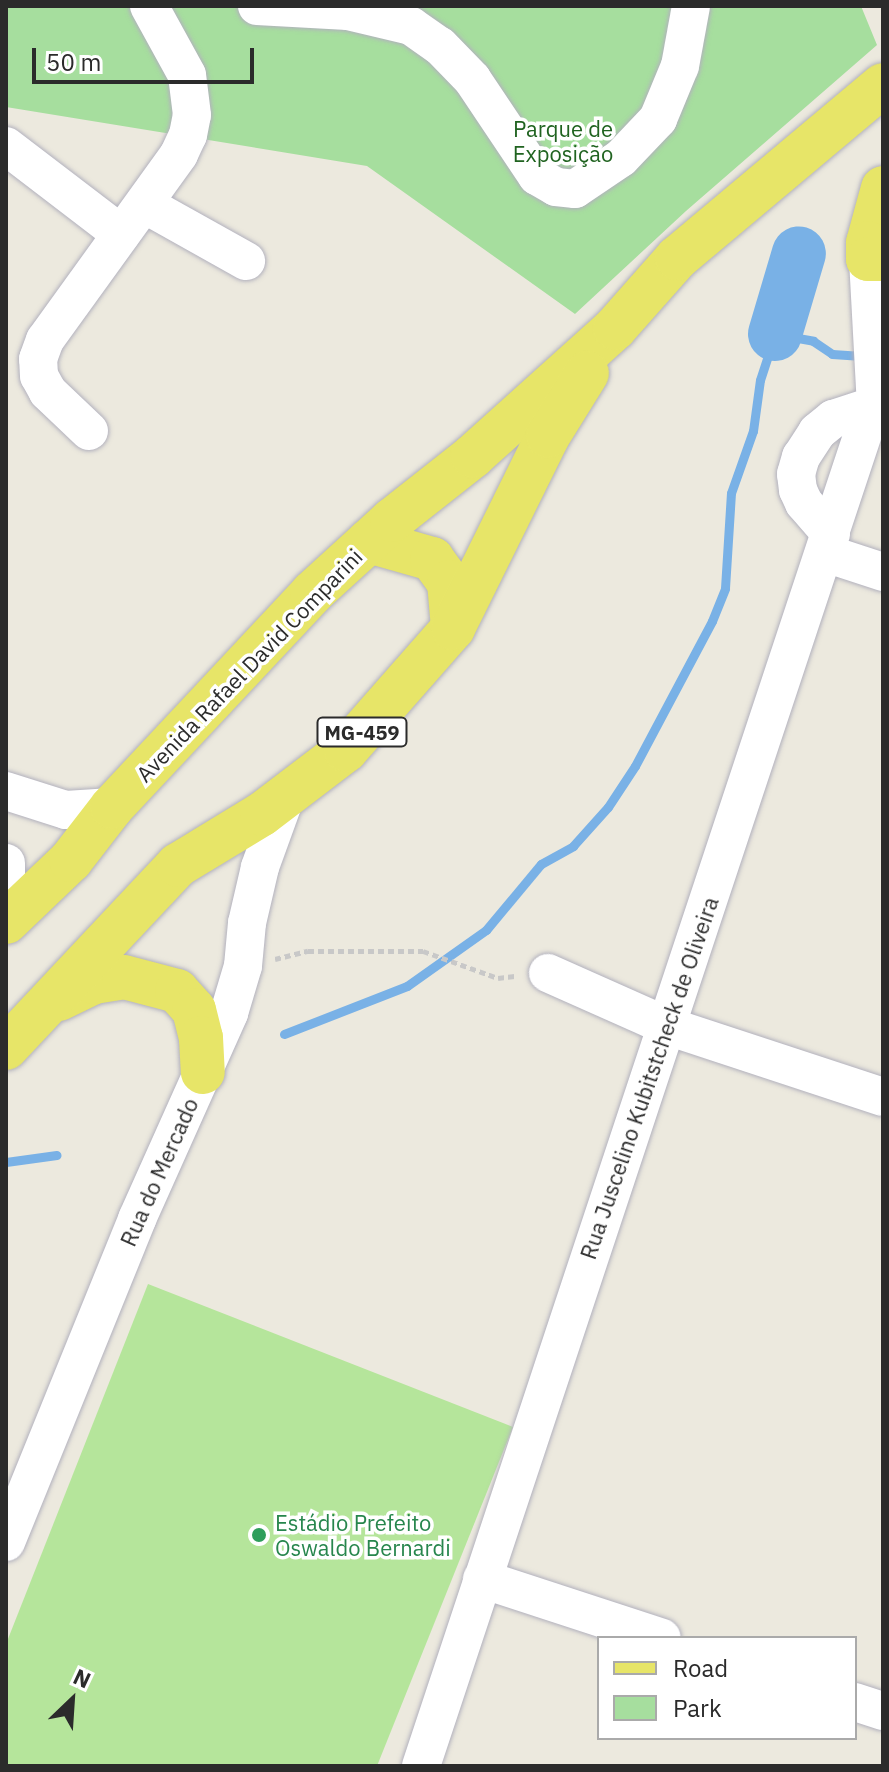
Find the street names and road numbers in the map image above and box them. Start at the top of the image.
street label: Avenida Rafael David Comparini [131,543,367,787]
road number: MG-459 [316,716,408,748]
street label: Rua Juscelino Kubitstcheck de Oliveira [574,893,724,1263]
street label: Rua do Mercado [114,1094,204,1250]

